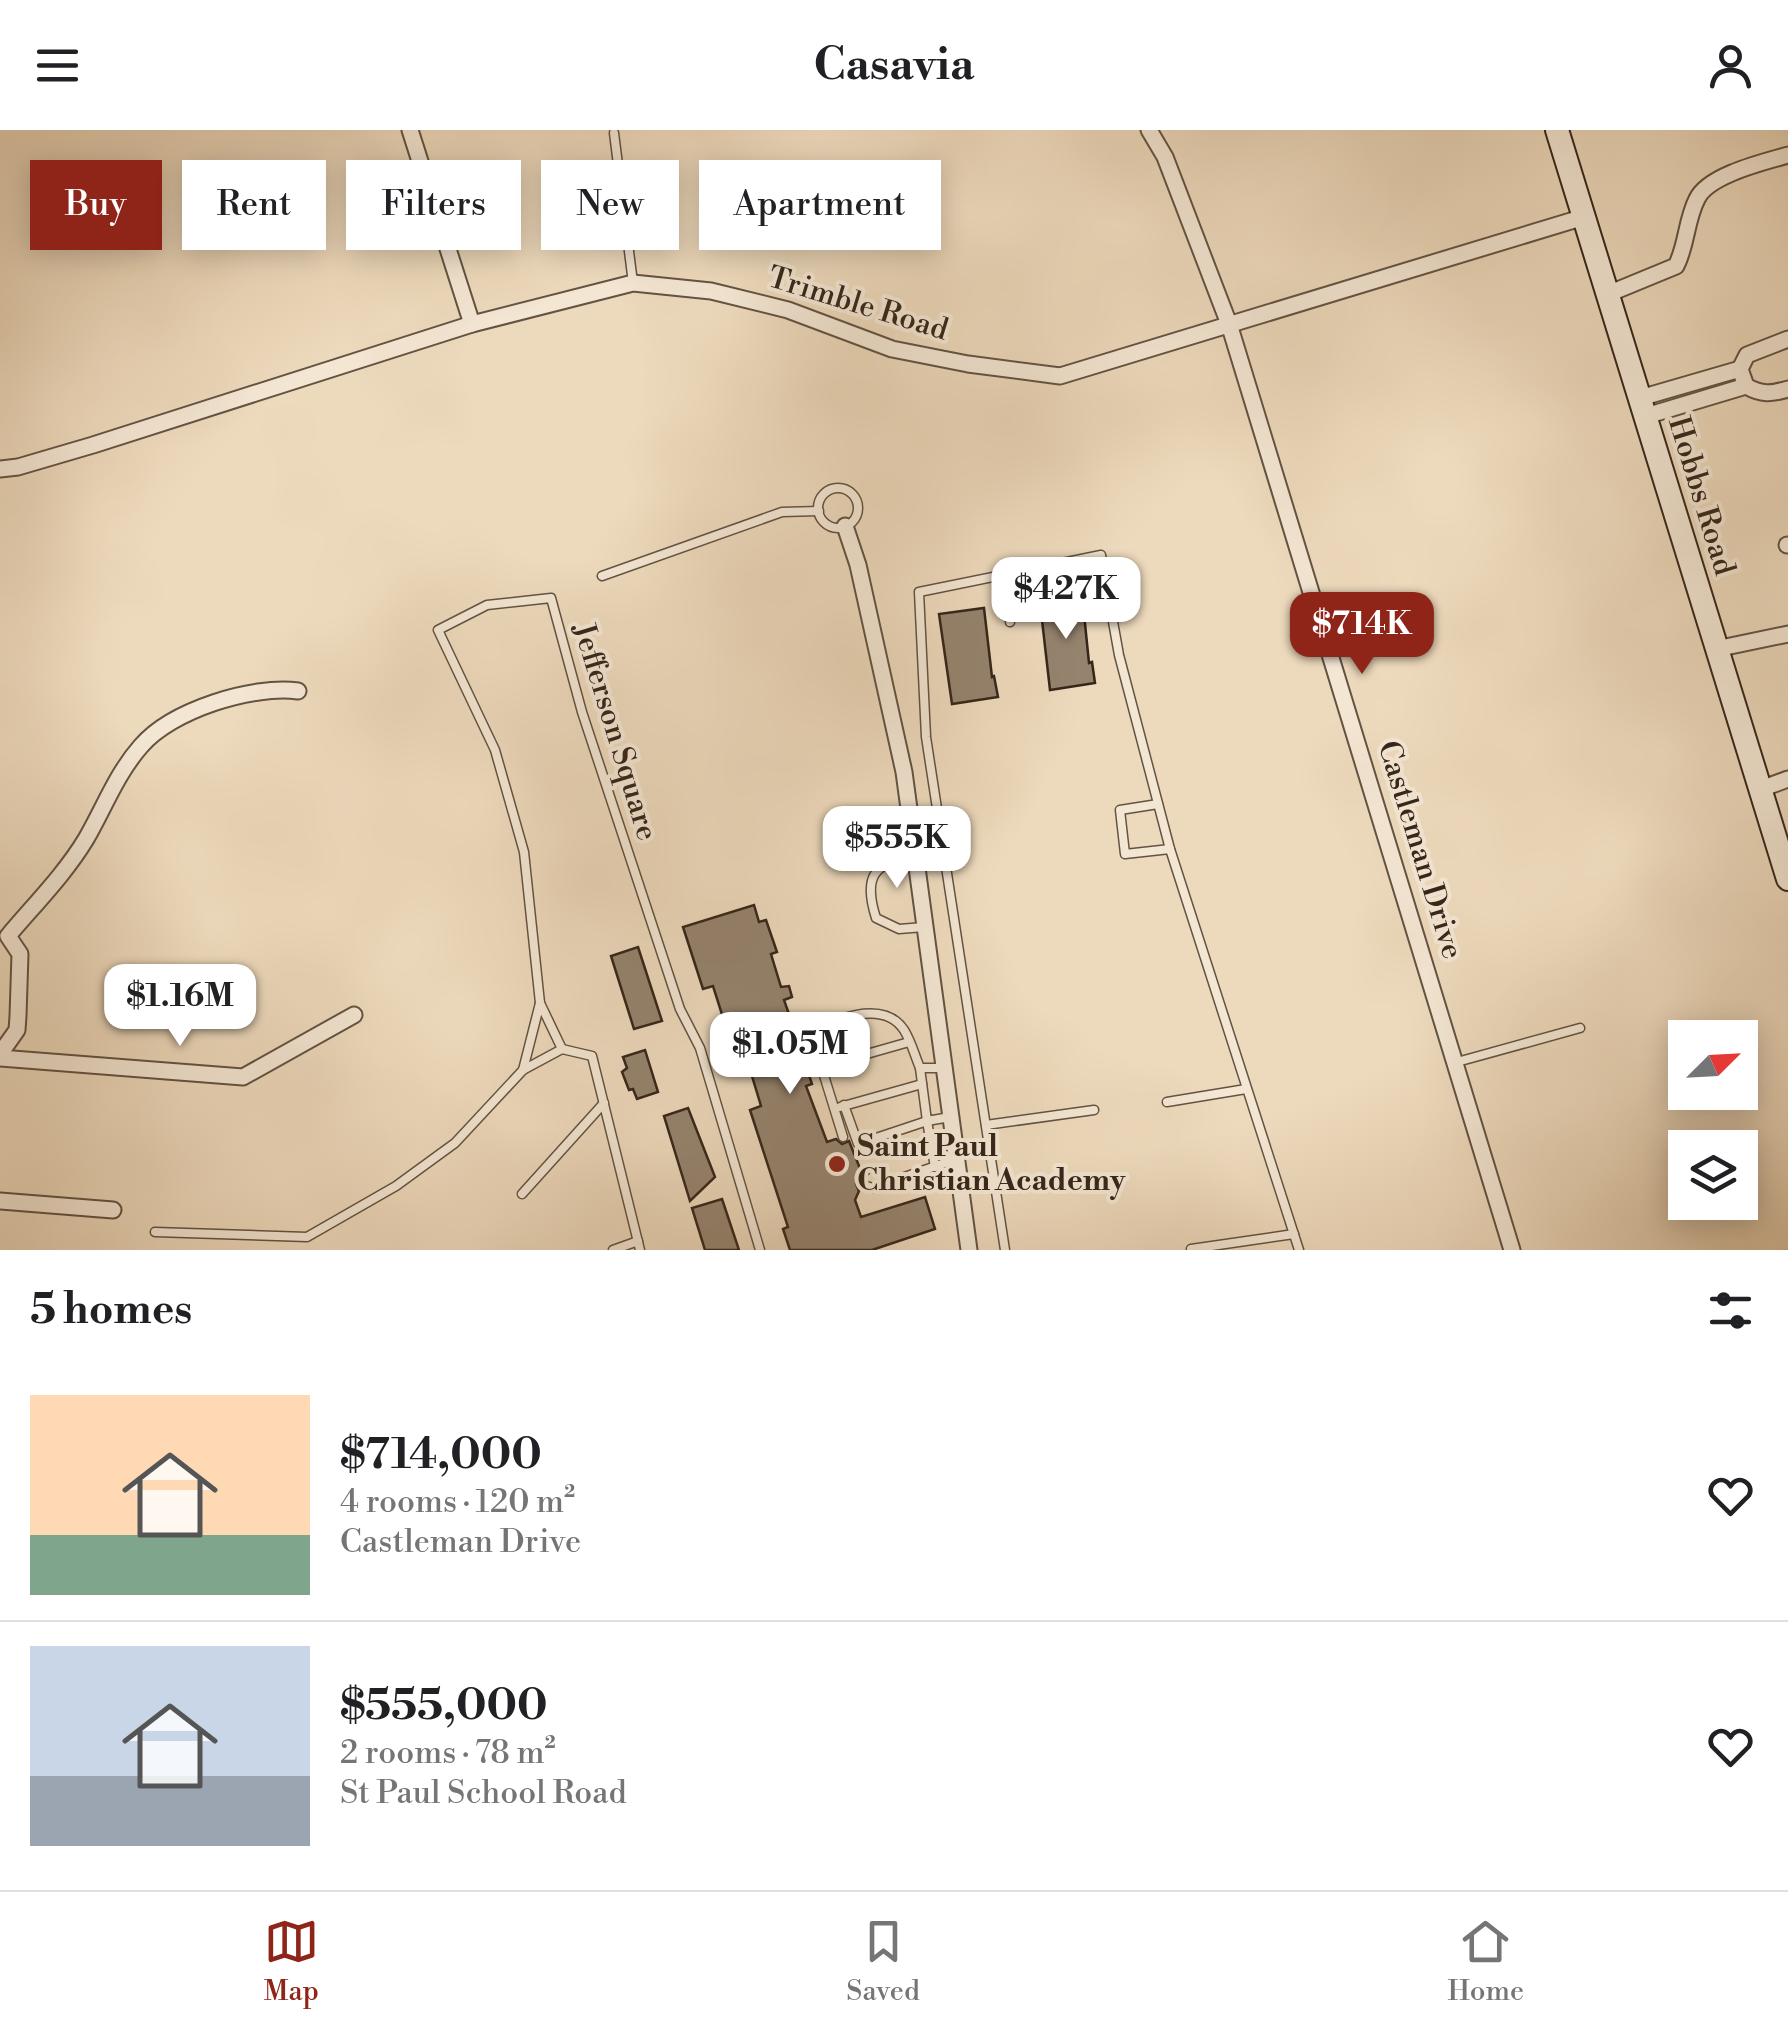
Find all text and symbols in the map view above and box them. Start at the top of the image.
text: Casavia [814,37,974,94]
icon: menu [30,38,85,93]
icon: person [1703,38,1758,93]
chip: Buy [30,160,162,250]
chip: Rent [182,160,326,250]
chip: Filters [346,160,521,250]
chip: New [541,160,679,250]
chip: Apartment [699,160,941,250]
street label: Trimble Road [763,259,953,349]
street label: Hobbs Road [1659,412,1743,580]
pin: $427K [996,557,1136,642]
text: $427K [1013,569,1119,609]
pin: $714K [1292,592,1432,677]
text: $714K [1312,604,1412,644]
street label: Jefferson Square [564,618,666,845]
street label: Castleman Drive [1369,736,1471,964]
pin: $555K [827,806,967,891]
text: $555K [845,818,949,858]
pin: $1.16M [99,964,261,1049]
text: $1.16M [126,976,234,1016]
pin: $1.05M [709,1012,871,1097]
north arrow [1668,1020,1758,1110]
map controls [1668,1020,1758,1220]
text: $1.05M [732,1024,848,1064]
place label: Saint Paul Christian Academy [857,1128,1126,1200]
button: layers [1668,1130,1758,1220]
marker: Saint Paul Christian Academy [826,1153,848,1175]
icon: filters [1703,1283,1758,1338]
text: 5 homes [30,1284,192,1337]
text: $714,000 [340,1429,542,1482]
icon: home [110,1435,230,1555]
icon: heart [1703,1468,1758,1523]
text: 4 rooms · 120 m² [340,1482,575,1522]
text: Castleman Drive [340,1522,581,1562]
text: $555,000 [340,1680,548,1733]
icon: home [110,1686,230,1806]
icon: heart [1703,1719,1758,1774]
text: 2 rooms · 78 m² [340,1733,556,1773]
text: St Paul School Road [340,1773,627,1813]
tab: Map [264,1914,319,2009]
tab: Saved [846,1914,920,2009]
tab: Home [1447,1914,1524,2009]

